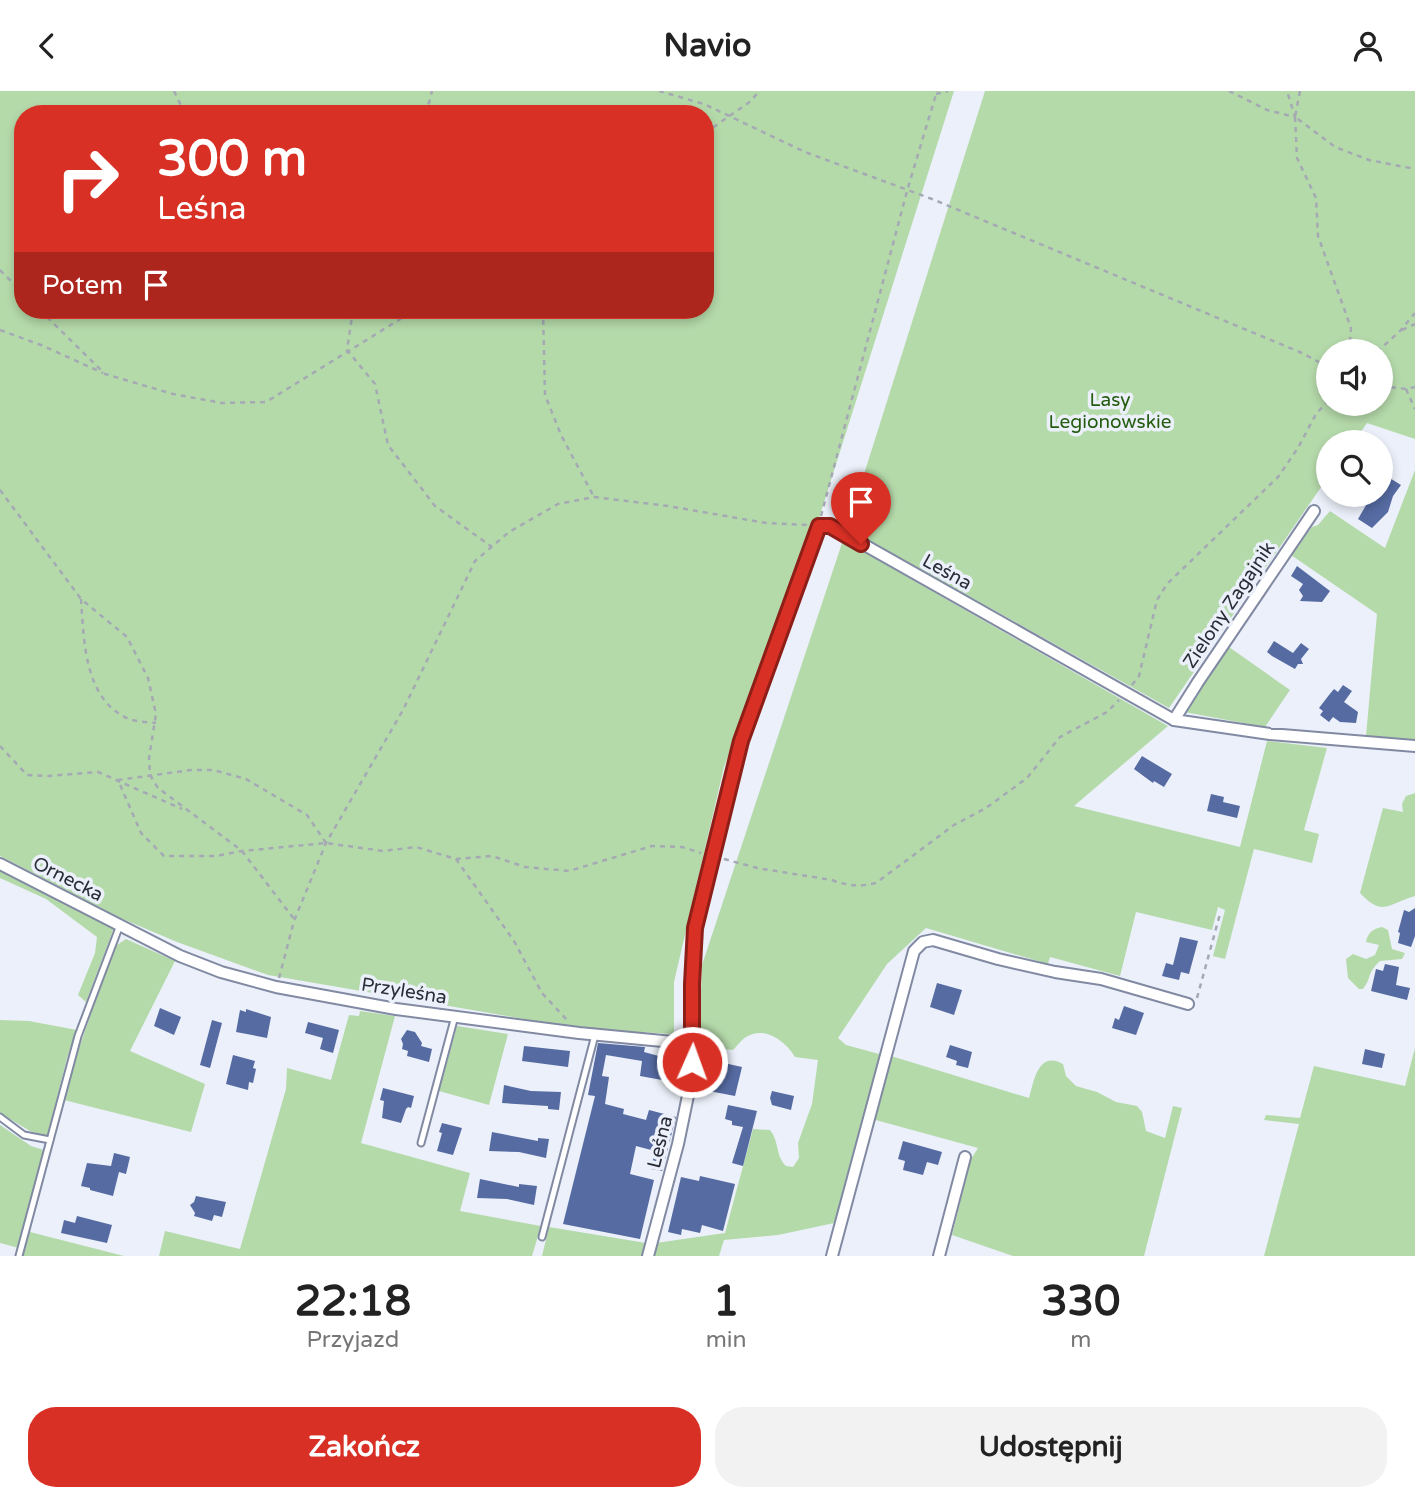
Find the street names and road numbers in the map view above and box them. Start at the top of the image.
street label: Zielony Zagajnik [1179,538,1279,672]
street label: Leśna [918,550,976,594]
street label: Ornecka [29,852,107,906]
street label: Przyleśna [360,973,448,1009]
street label: Leśna [643,1114,677,1170]

